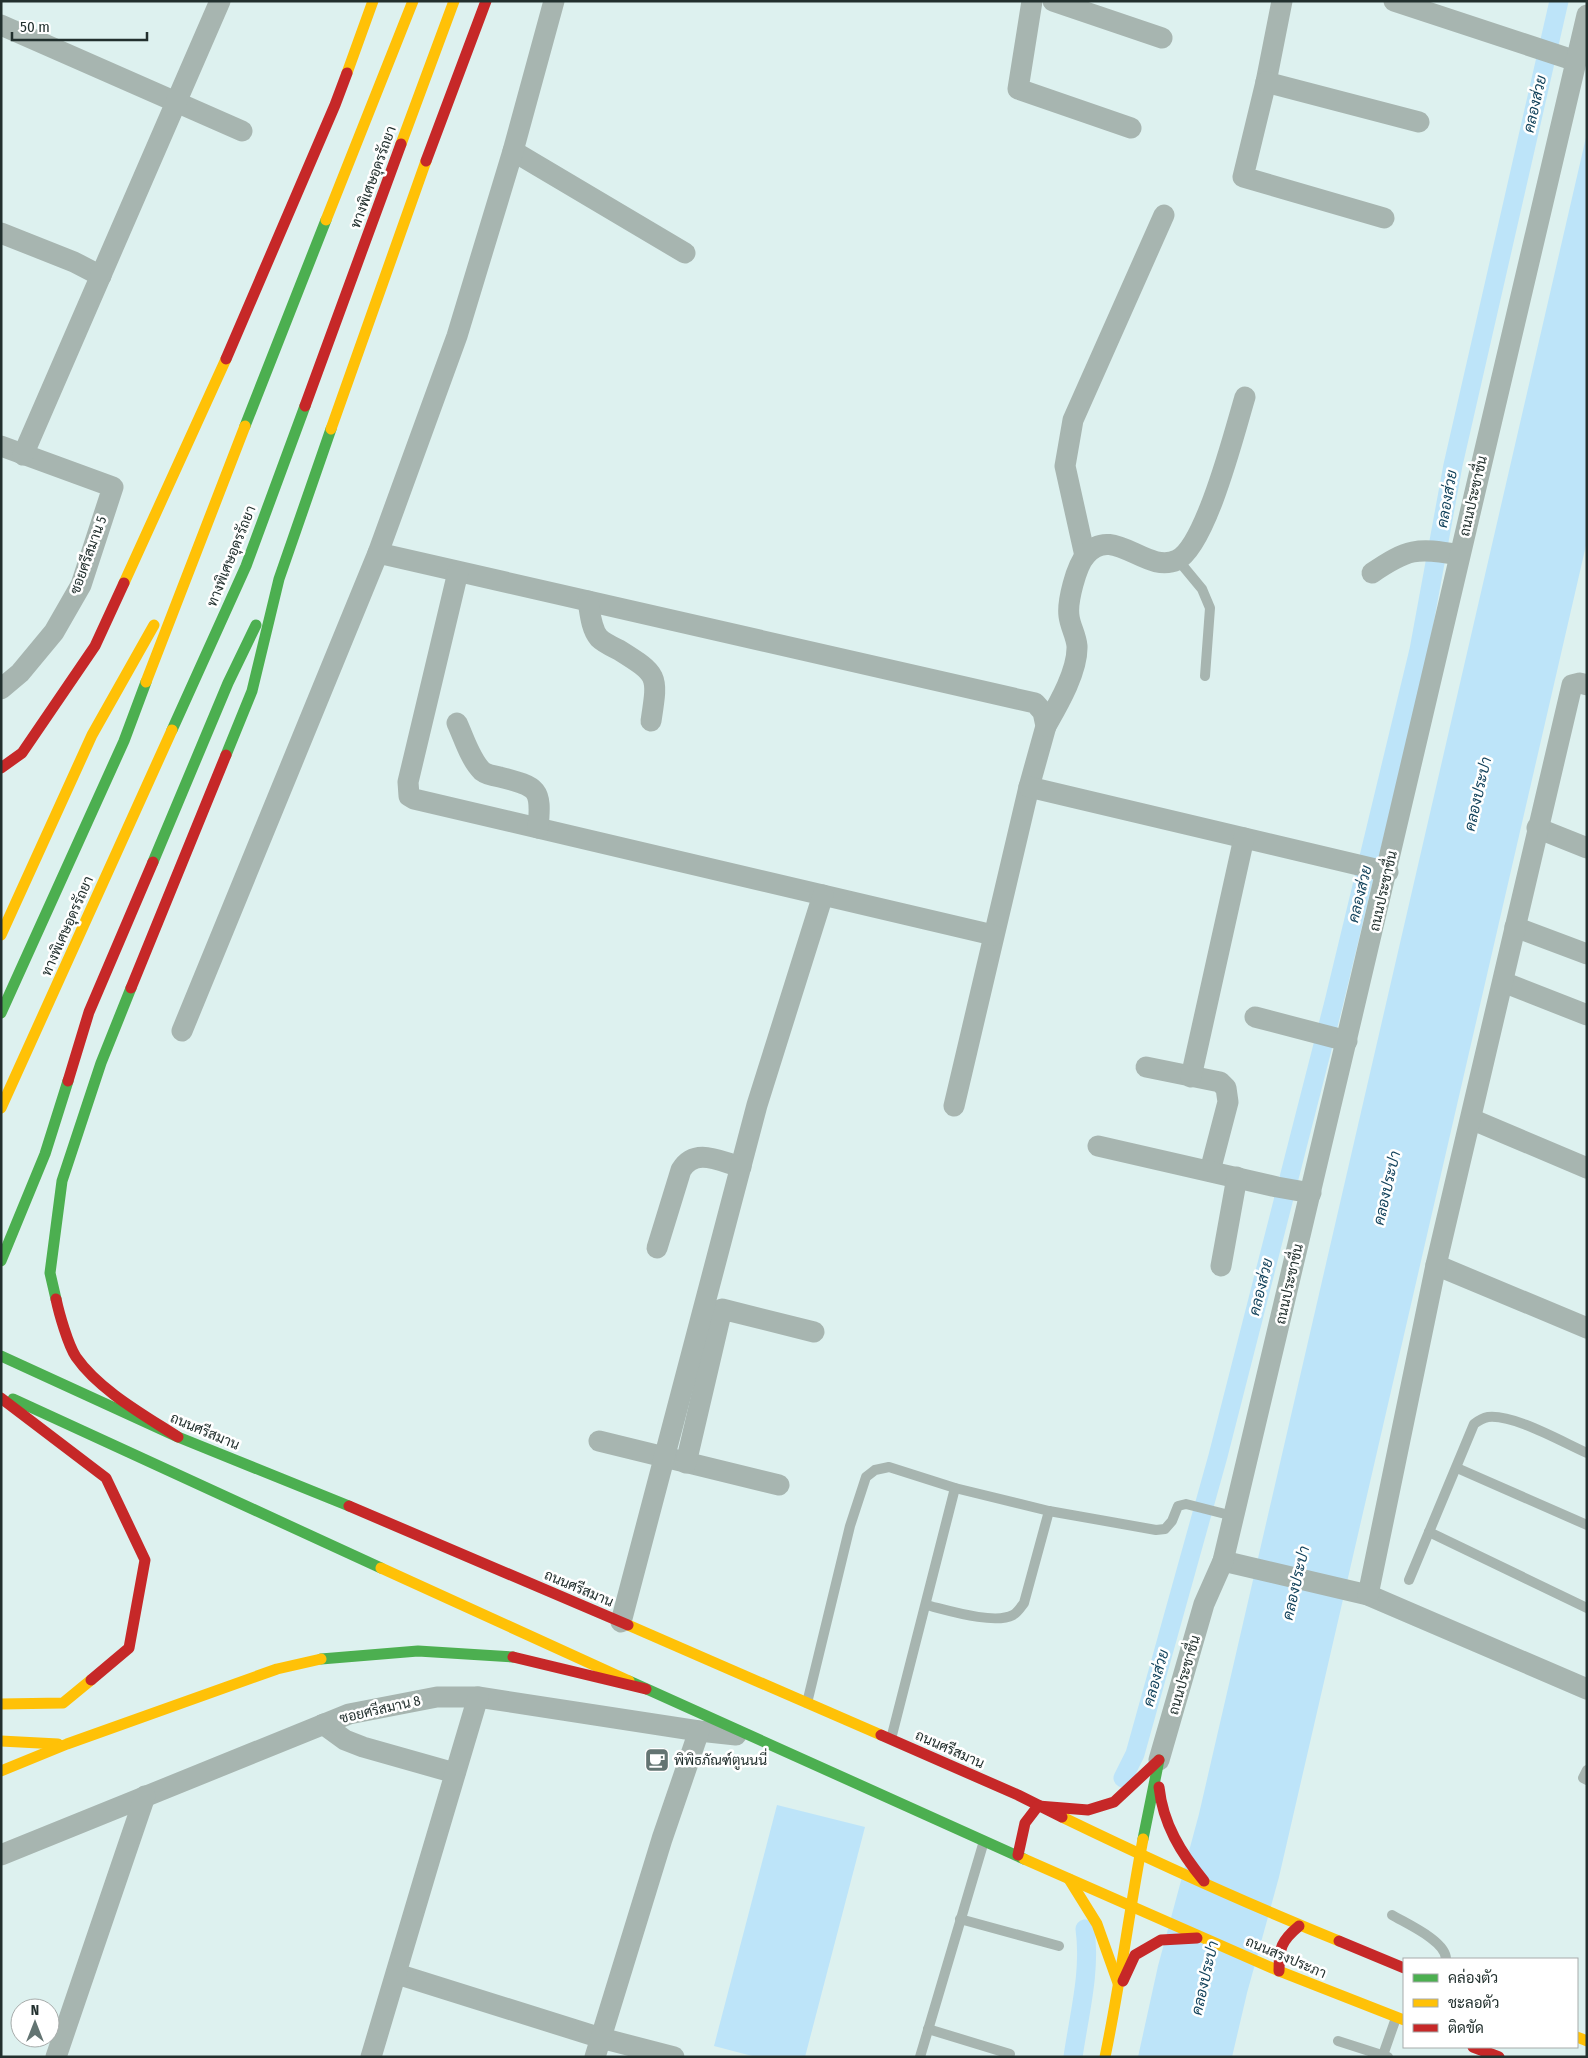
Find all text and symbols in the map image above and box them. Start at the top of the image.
scale bar [12,10,148,42]
text: 50 m [20,18,50,36]
water label: คลองส่วย [1519,73,1550,134]
street label: ทางพิเศษอุดรรัถยา [347,124,401,231]
street label: ถนนประชาชื่น [1452,453,1491,538]
water label: คลองส่วย [1432,468,1461,529]
street label: ทางพิเศษอุดรรัถยา [203,503,260,610]
street label: ซอยศรีสมาน 5 [65,513,111,597]
water label: คลองประปา [1461,755,1495,833]
street label: ถนนประชาชื่น [1362,848,1401,933]
water label: คลองส่วย [1343,863,1376,924]
street label: ทางพิเศษอุดรรัถยา [38,874,98,979]
water label: คลองประปา [1370,1149,1404,1227]
street label: ถนนประชาชื่น [1268,1241,1307,1326]
water label: คลองส่วย [1244,1256,1277,1317]
street label: ถนนศรีสมาน [168,1408,242,1454]
water label: คลองประปา [1279,1544,1313,1622]
street label: ถนนศรีสมาน [542,1565,616,1611]
street label: ถนนประชาชื่น [1161,1632,1204,1717]
water label: คลองส่วย [1138,1647,1173,1709]
street label: ซอยศรีสมาน 8 [338,1691,422,1727]
street label: ถนนศรีสมาน [913,1726,987,1772]
cafe icon: พิพิธภัณฑ์ตูนนนี่ [644,1747,670,1773]
place label: พิพิธภัณฑ์ตูนนนี่ [674,1748,767,1770]
street label: ถนนสรงประภา [1243,1933,1329,1982]
water label: คลองประปา [1188,1939,1222,2017]
legend [1403,1958,1578,2048]
text: คล่องตัว [1448,1968,1498,1987]
text: ชะลอตัว [1448,1994,1499,2012]
north arrow [10,1998,60,2048]
text: N [31,2002,39,2019]
text: ติดขัด [1448,2019,1484,2037]

